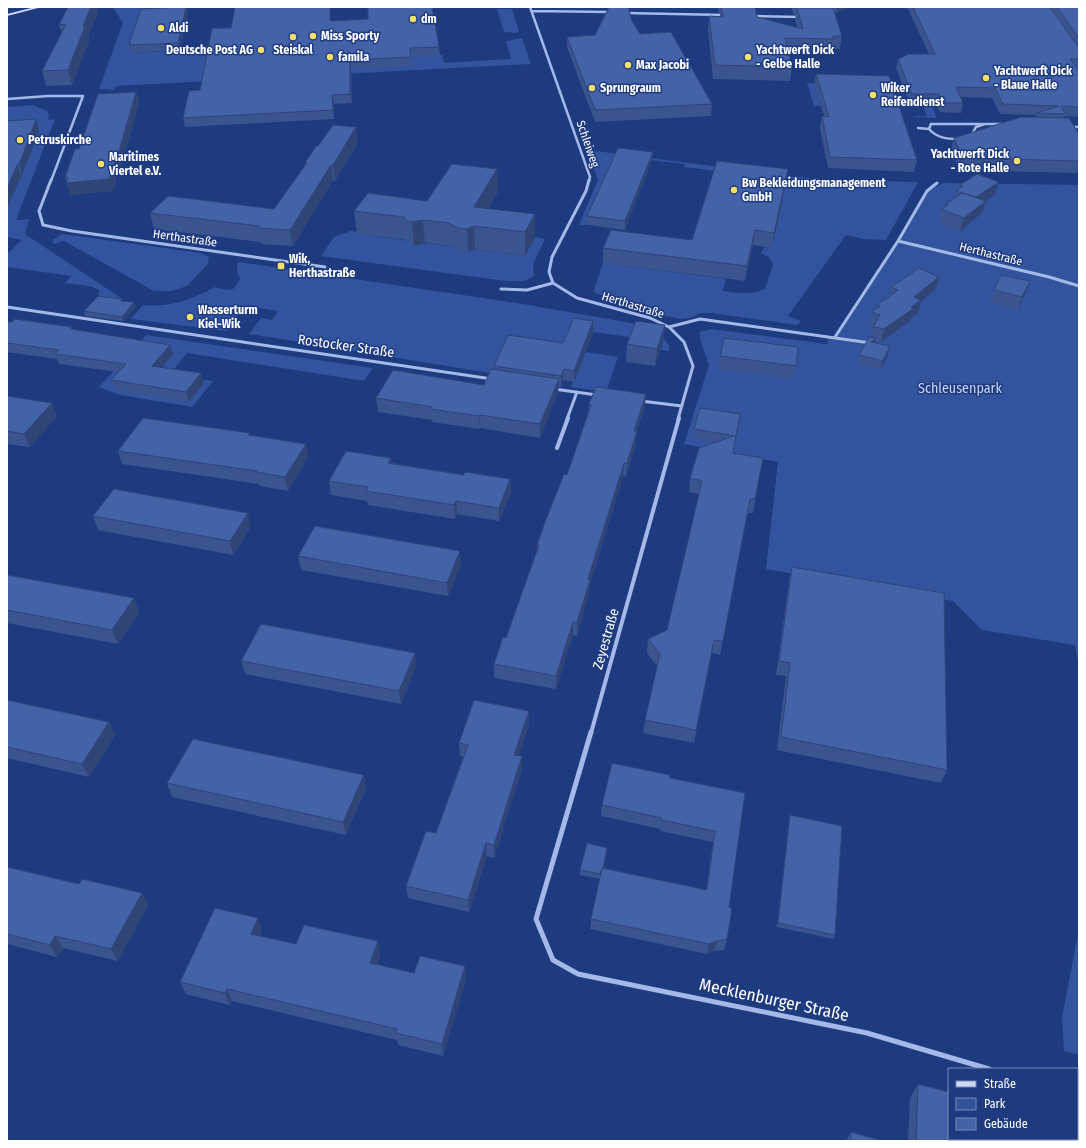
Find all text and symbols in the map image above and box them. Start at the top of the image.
place label: dm [421,12,437,26]
marker: dm [408,14,418,24]
place label: Aldi [168,21,188,35]
marker: Aldi [156,23,166,33]
place label: Miss Sporty [321,29,379,43]
marker: Miss Sporty [308,31,318,41]
marker: Steiskal [288,32,298,42]
place label: Deutsche Post AG [166,43,253,57]
place label: Steiskal [273,43,314,57]
place label: Yachtwerft Dick - Gelbe Halle [755,43,835,71]
marker: Deutsche Post AG [256,45,266,55]
place label: famila [338,50,369,64]
marker: famila [325,52,335,62]
marker: Yachtwerft Dick - Gelbe Halle [743,52,753,62]
place label: Max Jacobi [636,58,689,72]
marker: Max Jacobi [623,60,633,70]
place label: Yachtwerft Dick - Blaue Halle [993,64,1073,92]
marker: Yachtwerft Dick - Blaue Halle [981,73,991,83]
place label: Sprungraum [600,81,661,95]
place label: Wiker Reifendienst [881,81,945,109]
marker: Sprungraum [587,83,597,93]
marker: Wiker Reifendienst [868,90,878,100]
street label: Schleiweg [573,119,603,170]
place label: Petruskirche [28,133,91,147]
marker: Petruskirche [15,135,25,145]
place label: Yachtwerft Dick - Rote Halle [930,147,1010,175]
place label: Maritimes Viertel e.V. [108,150,162,178]
marker: Yachtwerft Dick - Rote Halle [1012,156,1022,166]
marker: Maritimes Viertel e.V. [96,159,106,169]
place label: Bw Bekleidungsmanagement GmbH [742,176,886,204]
marker: Bw Bekleidungsmanagement GmbH [729,185,739,195]
street label: Herthastraße [152,227,218,249]
street label: Herthastraße [958,239,1024,269]
place label: Wik, Herthastraße [289,252,355,280]
marker: Wik, Herthastraße [276,261,286,271]
street label: Herthastraße [600,289,666,321]
place label: Wasserturm Kiel-Wik [198,303,258,331]
marker: Wasserturm Kiel-Wik [185,312,195,322]
street label: Rostocker Straße [297,331,395,361]
park label: Schleusenpark [918,380,1002,397]
street label: Zeyestraße [589,607,623,671]
street label: Mecklenburger Straße [697,974,851,1026]
legend [948,1068,1078,1140]
text: Straße [984,1077,1016,1091]
text: Park [984,1097,1006,1111]
text: Gebäude [984,1117,1028,1131]

